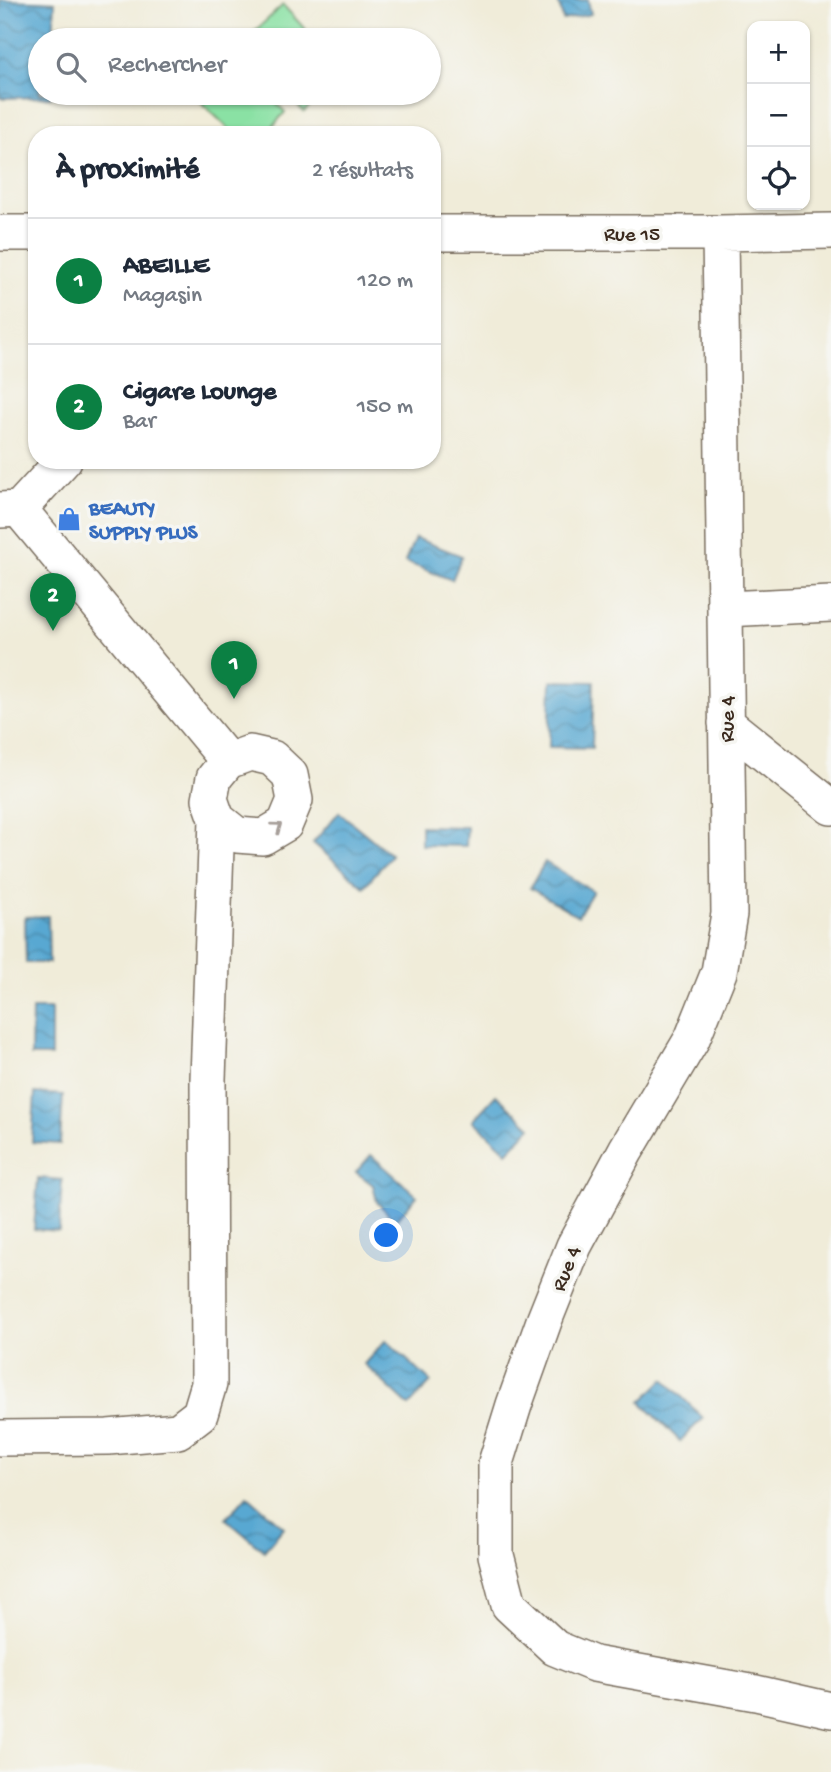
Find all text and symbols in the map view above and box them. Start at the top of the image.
map controls [747,21,810,210]
button: + [747,21,810,84]
search box [28,28,441,105]
icon: search [52,48,90,86]
text: Rechercher [108,51,226,82]
button: − [747,84,810,147]
button: locate [747,147,810,210]
text: À proximité [56,154,200,189]
text: 2 résultats [312,158,413,185]
street label: Rue 15 [604,224,660,249]
text: ABEILLE [123,252,209,283]
text: 1 [74,268,84,295]
text: 120 m [358,268,413,295]
text: Magasin [123,283,202,310]
text: Cigare Lounge [123,378,277,409]
text: 2 [73,394,85,421]
text: 150 m [357,394,413,421]
text: Bar [123,409,156,436]
place label: BEAUTY SUPPLY PLUS [88,498,199,547]
shop icon: BEAUTY SUPPLY PLUS [55,505,83,533]
pin: 2 [30,573,76,631]
pin: 1 [211,641,257,699]
street label: Rue 4 [717,696,742,742]
one-way arrow [269,823,281,835]
your location [369,1218,403,1252]
street label: Rue 4 [548,1243,589,1296]

